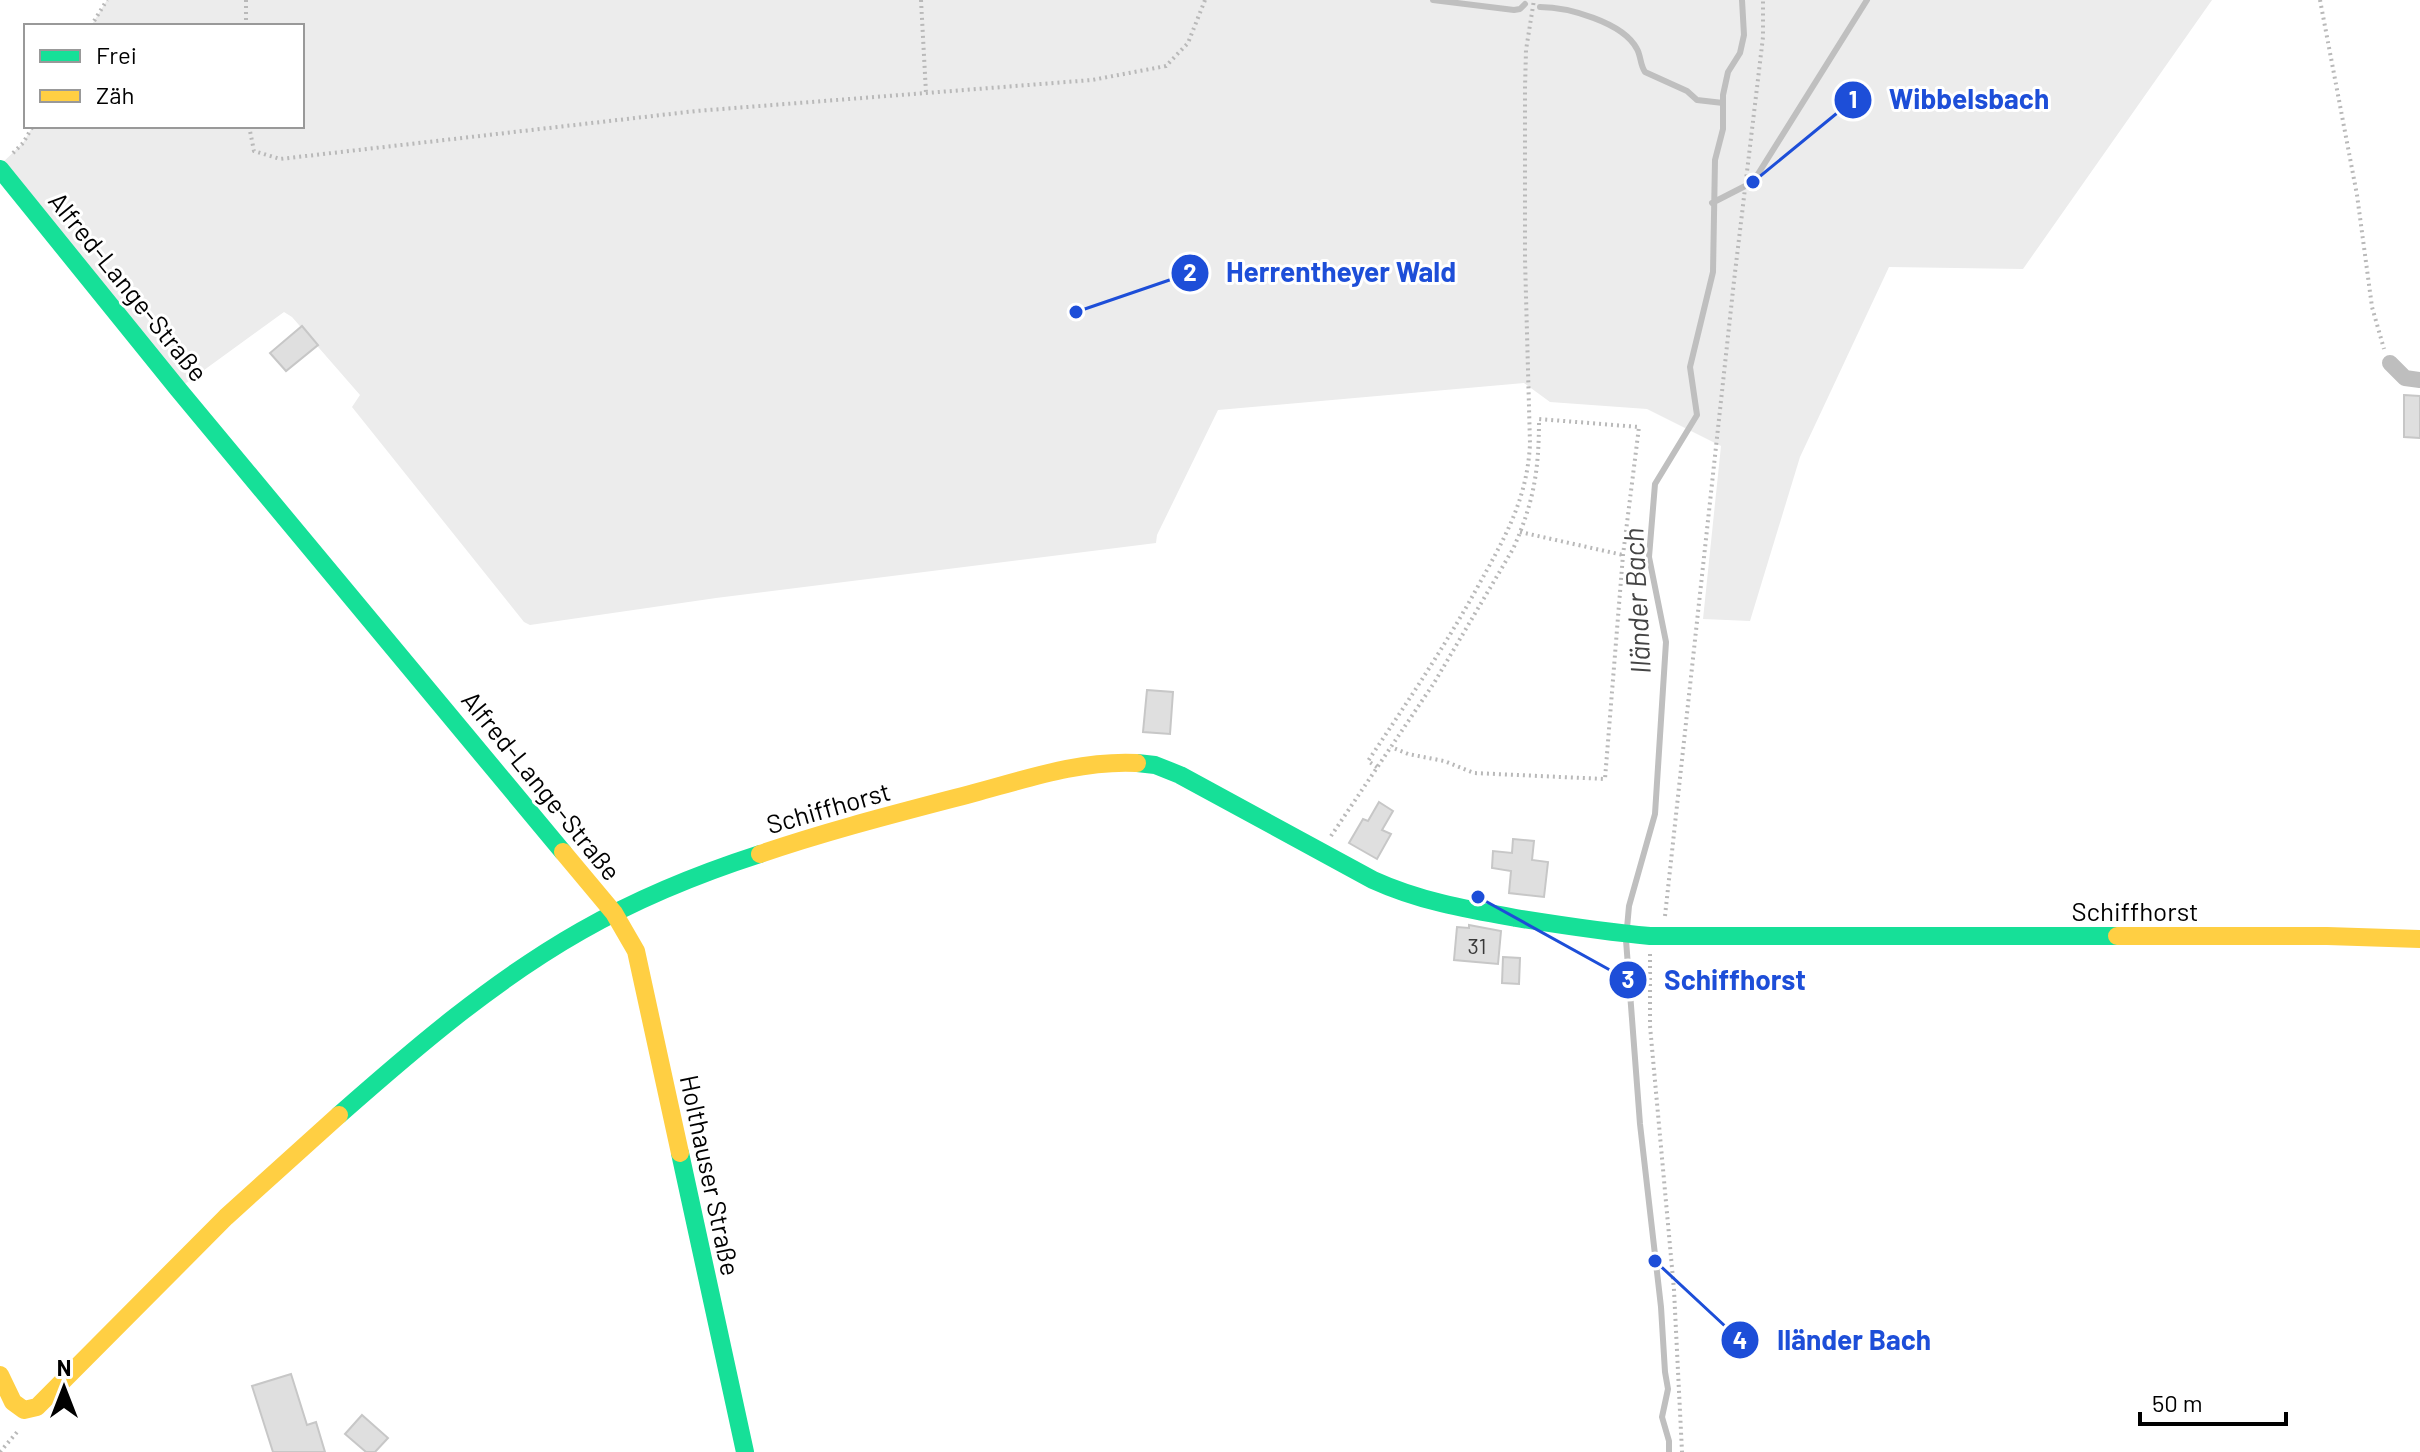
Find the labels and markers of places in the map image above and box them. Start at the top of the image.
callout: Wibbelsbach [1833,74,2066,126]
callout: Herrentheyer Wald [1170,247,1472,299]
callout: Schiffhorst [1608,954,1822,1006]
callout: Iländer Bach [1720,1314,1947,1366]

